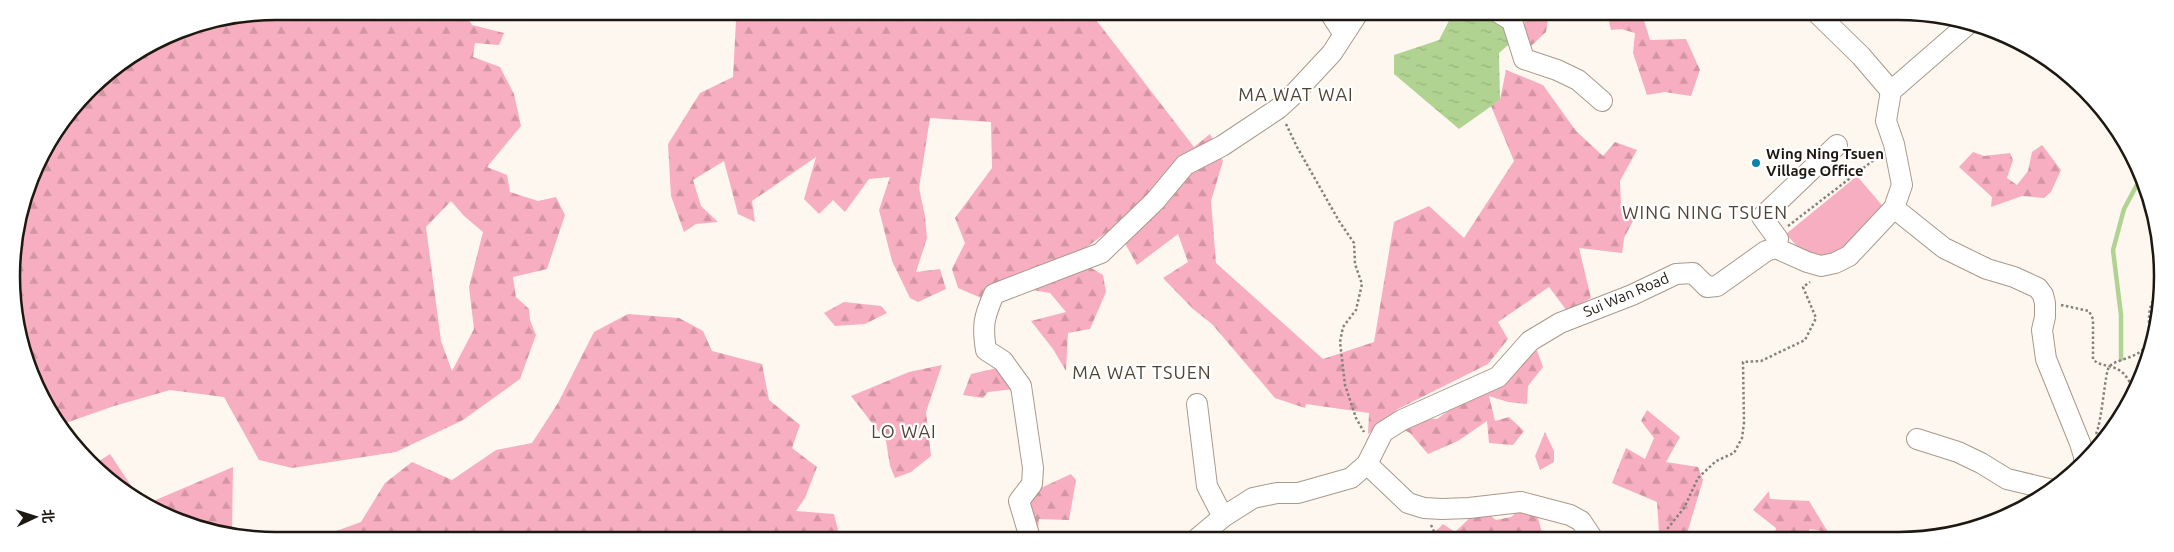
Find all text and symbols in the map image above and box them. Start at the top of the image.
district label: MA WAT WAI [1238,84,1354,104]
place label: Wing Ning Tsuen Village Office [1766,145,1884,179]
marker: Wing Ning Tsuen Village Office [1750,157,1762,169]
district label: WING NING TSUEN [1622,202,1788,222]
street label: Sui Wan Road [1580,269,1671,320]
district label: MA WAT TSUEN [1072,362,1212,382]
district label: LO WAI [871,421,937,441]
north arrow [10,492,60,542]
text: 北 [39,509,56,524]

